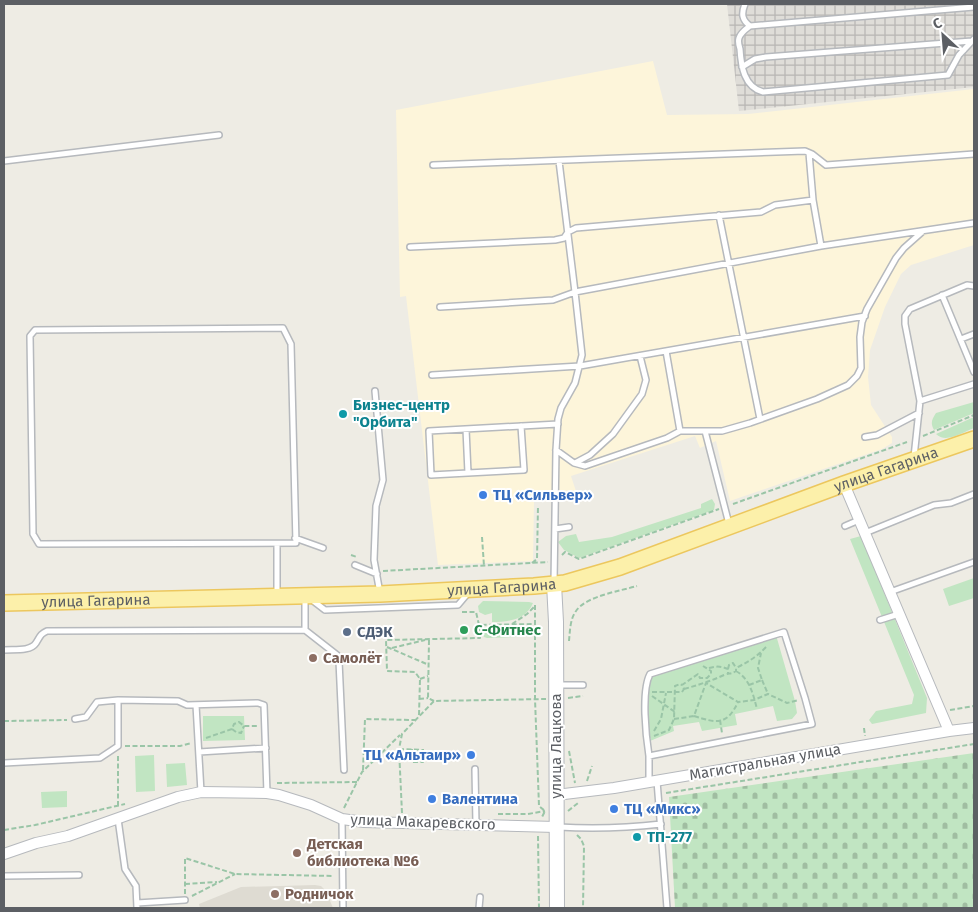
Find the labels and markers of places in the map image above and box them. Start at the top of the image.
place label: Бизнес-центр "Орбита" [353,396,450,431]
marker: Бизнес-центр "Орбита" [337,408,349,420]
place label: ТЦ «Сильвер» [493,486,593,504]
marker: ТЦ «Сильвер» [477,489,489,501]
place label: С-Фитнес [474,621,542,639]
place label: СДЭК [357,623,393,641]
marker: С-Фитнес [458,624,470,636]
marker: СДЭК [341,626,353,638]
place label: Самолёт [323,649,383,667]
marker: Самолёт [307,652,319,664]
place label: ТЦ «Альтаир» [363,746,461,764]
marker: ТЦ «Альтаир» [465,749,477,761]
place label: Валентина [442,790,518,808]
marker: Валентина [426,793,438,805]
place label: ТЦ «Микс» [624,800,701,818]
marker: ТЦ «Микс» [608,803,620,815]
place label: ТП-277 [647,828,692,846]
marker: ТП-277 [631,831,643,843]
place label: Детская библиотека №6 [306,835,419,870]
marker: Детская библиотека №6 [291,847,303,859]
place label: Родничок [285,885,354,903]
marker: Родничок [269,888,281,900]

